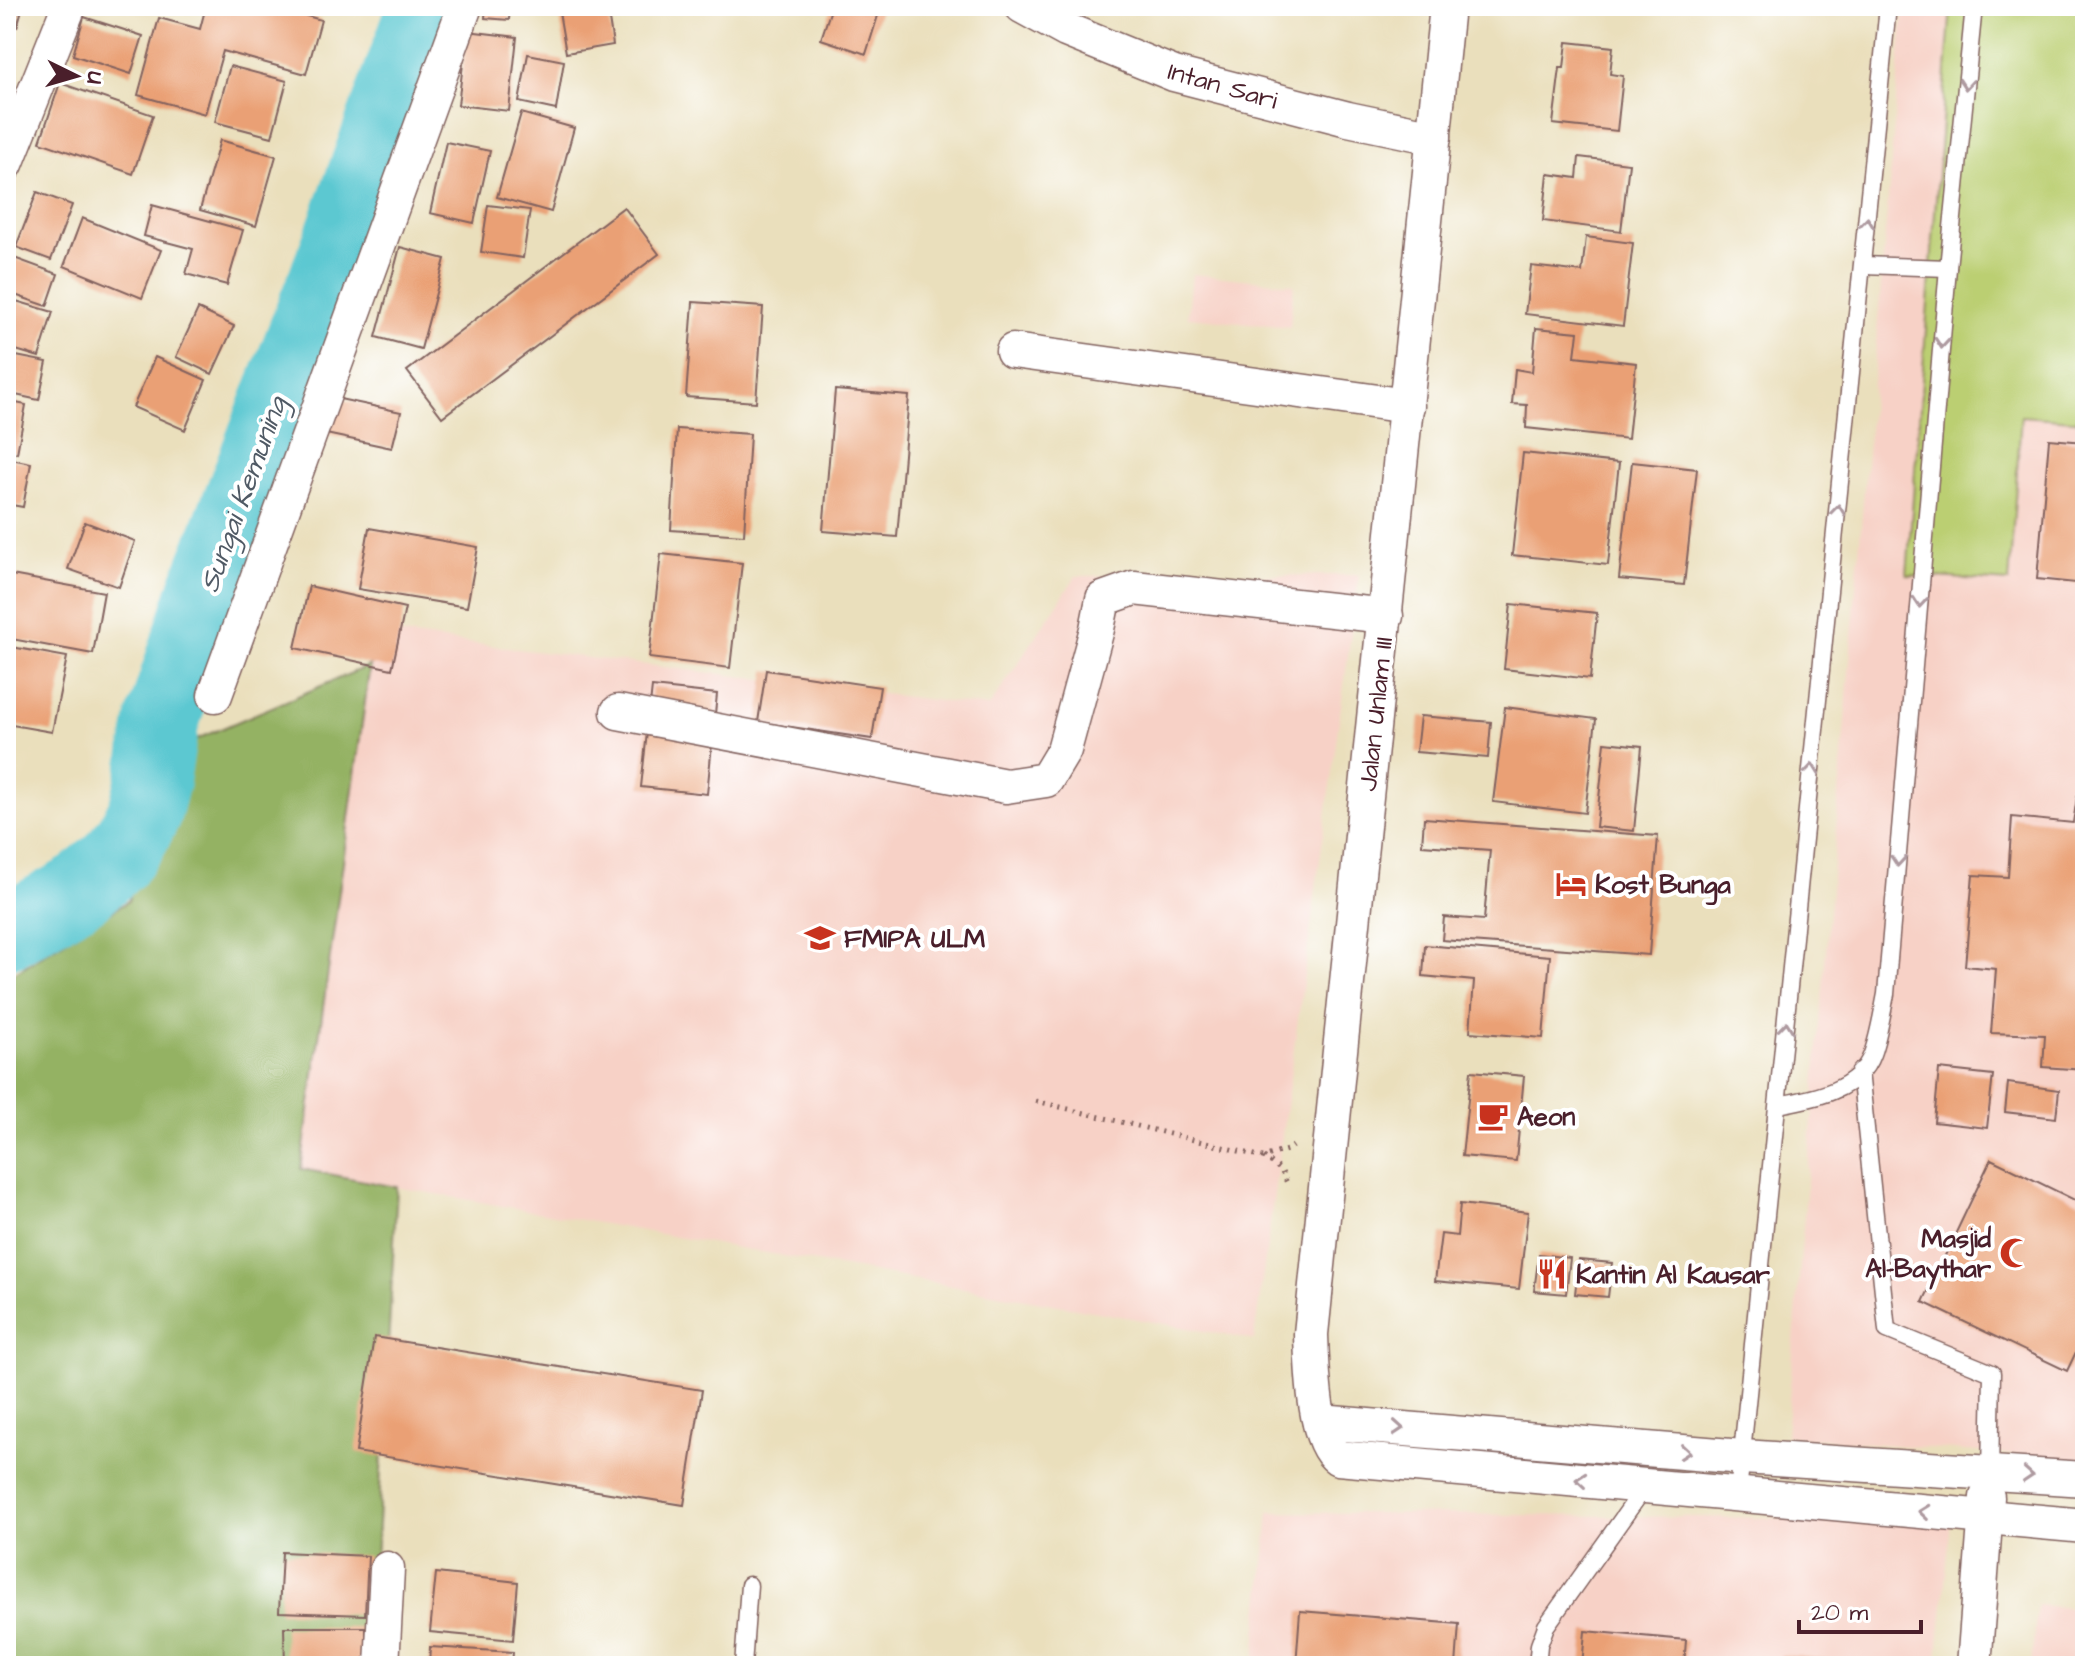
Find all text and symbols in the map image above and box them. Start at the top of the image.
north arrow [36,36,116,116]
street label: Intan Sari [1164,53,1282,119]
text: U [78,70,110,85]
one-way arrow [1958,78,1975,91]
one-way arrow [1858,216,1875,229]
one-way arrow [1934,336,1951,349]
water label: Sungai Kemuning [190,390,298,598]
one-way arrow [1829,503,1846,516]
one-way arrow [1912,596,1929,609]
street label: Jalan Unlam III [1350,635,1402,793]
one-way arrow [1803,762,1820,775]
one-way arrow [1890,855,1907,868]
hotel icon: Kost Bunga [1554,867,1588,901]
place label: Kost Bunga [1595,867,1731,906]
school or university icon: FMIPA ULM [803,921,837,955]
place label: FMIPA ULM [844,921,986,957]
one-way arrow [1778,1020,1795,1033]
cafe icon: Aeon [1476,1099,1510,1133]
place label: Aeon [1517,1099,1575,1135]
place label: Masjid Al-Baythar [1865,1221,1992,1290]
mosque icon: Masjid Al-Baythar [1998,1236,2032,1270]
restaurant icon: Kantin Al Kausar [1535,1257,1569,1291]
place label: Kantin Al Kausar [1576,1257,1770,1293]
one-way arrow [1392,1419,1405,1436]
one-way arrow [1679,1443,1692,1460]
one-way arrow [2022,1467,2035,1484]
one-way arrow [1574,1471,1587,1488]
one-way arrow [1917,1504,1930,1521]
scale bar [1799,1584,1921,1634]
text: 20 m [1811,1596,1868,1630]

